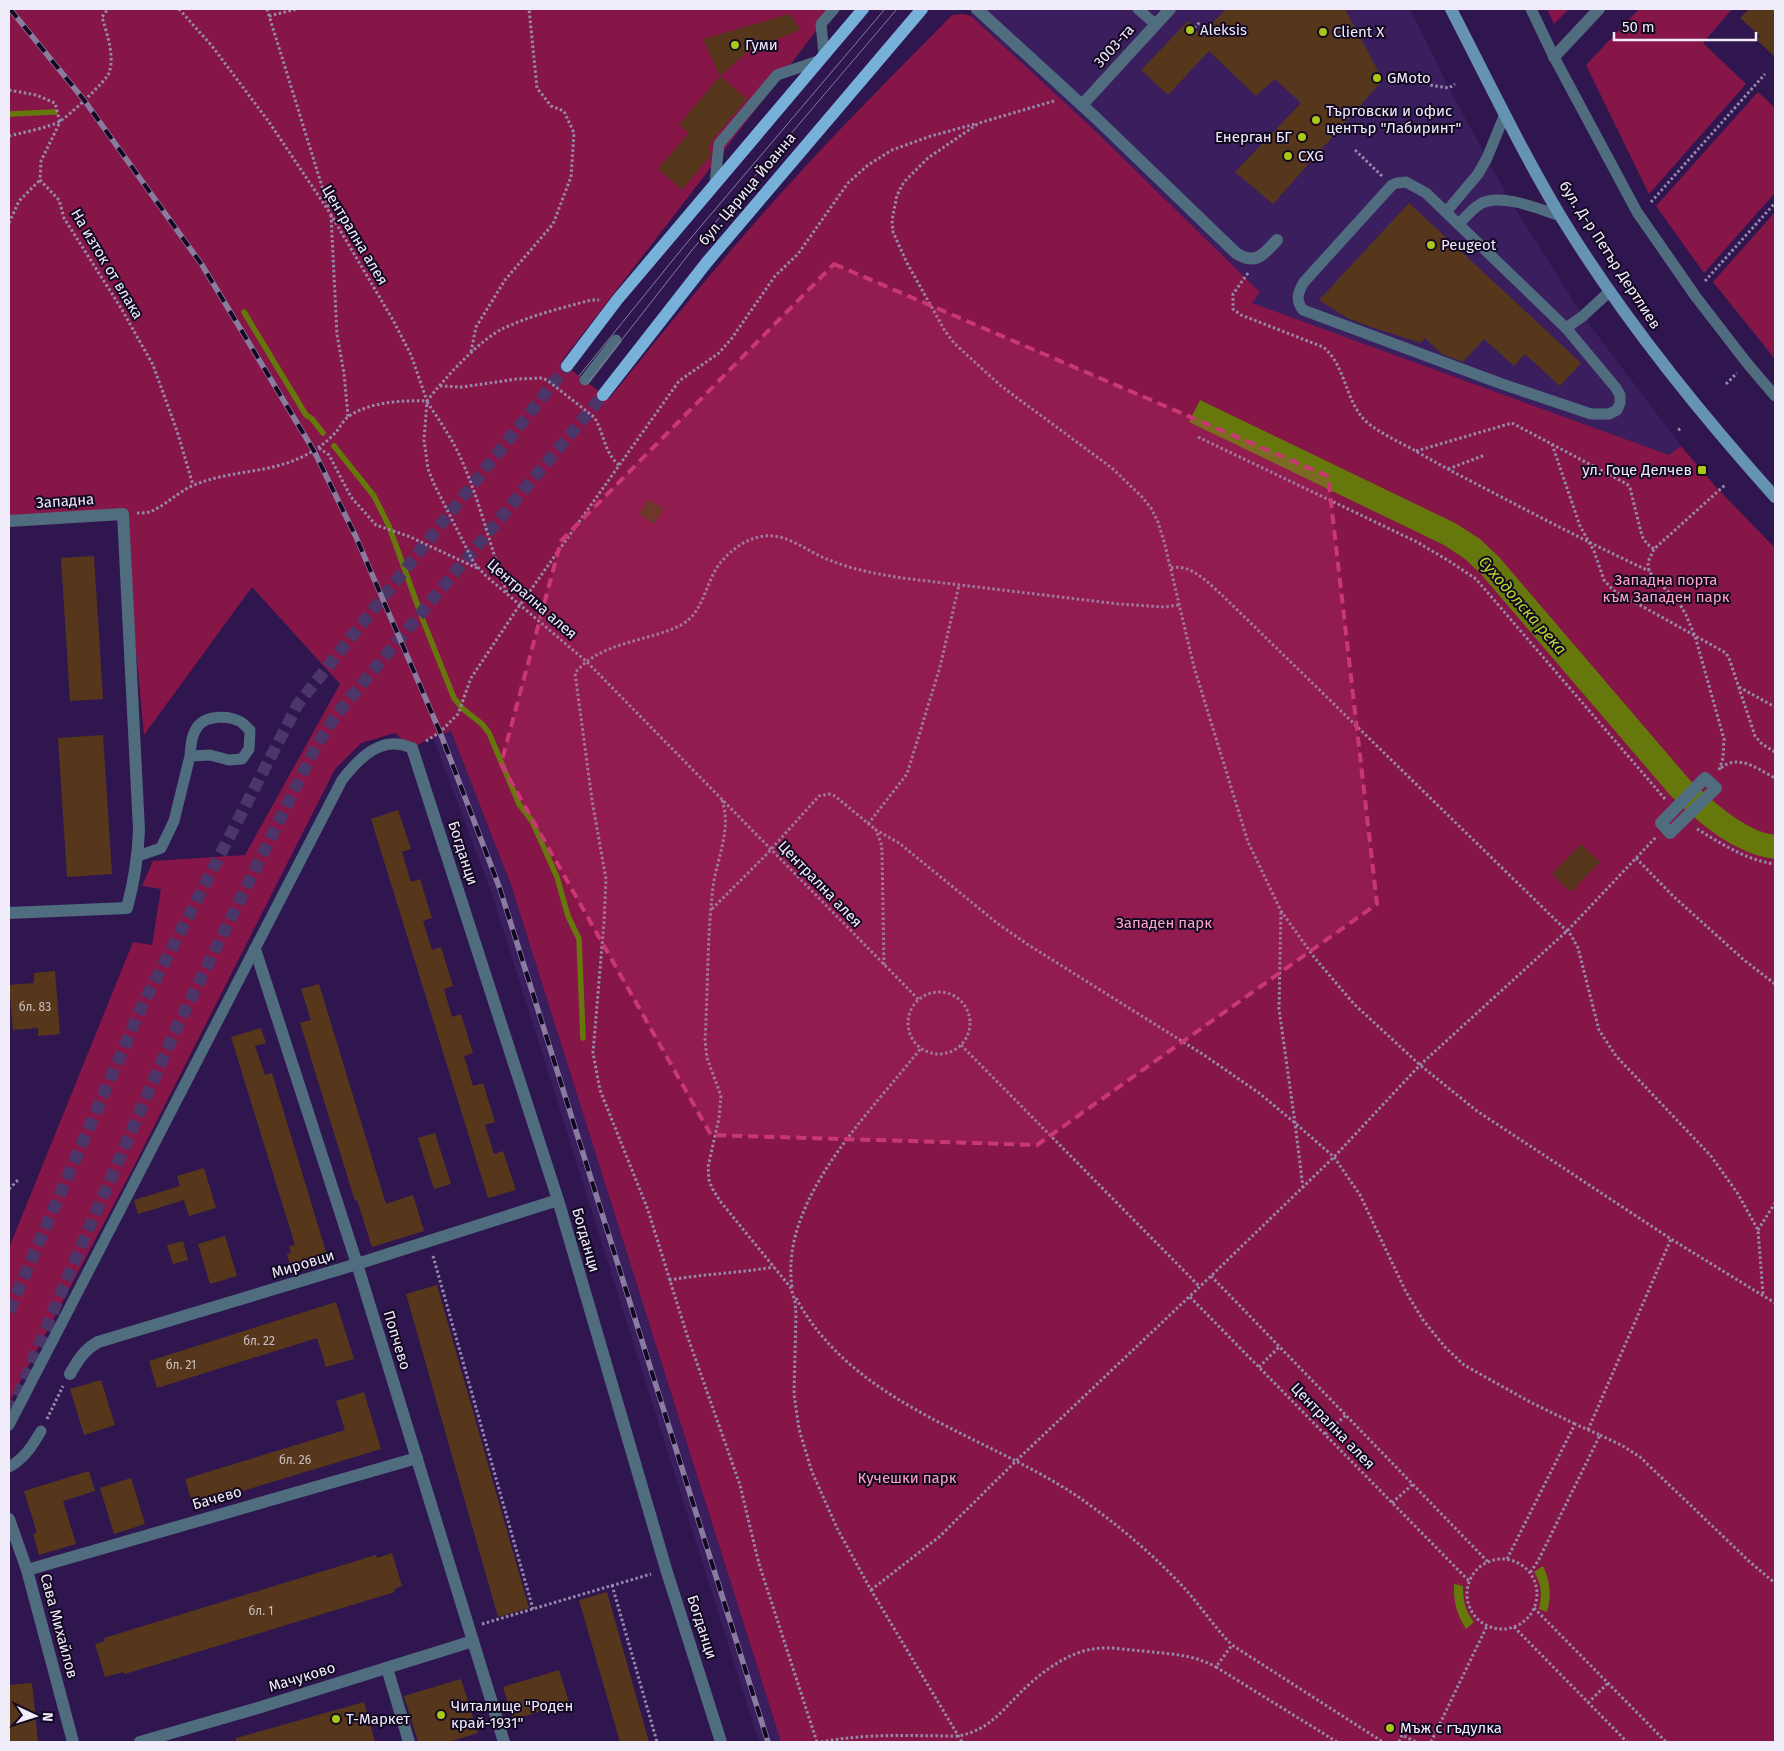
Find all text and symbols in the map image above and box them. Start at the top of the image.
scale bar [1614,10,1756,42]
text: 50 m [1622,18,1655,36]
street label: 3003-та [1090,21,1138,71]
place label: Aleksis [1200,21,1247,39]
place label: Client X [1333,23,1385,41]
marker: Aleksis [1184,24,1196,36]
marker: Client X [1317,26,1329,38]
place label: Гуми [745,36,778,54]
marker: Гуми [729,39,741,51]
place label: GMoto [1387,69,1431,87]
marker: GMoto [1371,72,1383,84]
place label: Търговски и офис център "Лабиринт" [1326,102,1461,137]
marker: Търговски и офис център "Лабиринт" [1310,114,1322,126]
place label: Енерган БГ [1215,128,1292,146]
street label: бул. Царица Йоанна [694,129,800,249]
marker: Енерган БГ [1296,131,1308,143]
place label: CXG [1298,147,1324,165]
marker: CXG [1282,150,1294,162]
street label: бул. Д-р Петър Дертлиев [1555,178,1665,332]
street label: Централна алея [318,182,392,288]
street label: На изток от влака [67,206,147,322]
place label: Peugeot [1441,236,1497,254]
marker: Peugeot [1425,239,1437,251]
place label: ул. Гоце Делчев [1582,461,1692,479]
marker: ул. Гоце Делчев [1696,464,1708,476]
street label: Западна [35,490,95,512]
water label: Суходолска река [1475,552,1570,658]
street label: Централна алея [483,555,581,643]
park label: Западна порта към Западен парк [1603,571,1730,606]
street label: Богданци [444,819,482,887]
street label: Централна алея [774,837,866,931]
park label: Западен парк [1116,914,1212,932]
house number: бл. 83 [19,1000,51,1014]
street label: Богданци [568,1206,604,1274]
street label: Мировци [269,1246,337,1282]
street label: Попчево [379,1308,415,1372]
house number: бл. 22 [243,1334,275,1348]
house number: бл. 21 [166,1358,196,1372]
street label: Централна алея [1287,1379,1379,1473]
house number: бл. 26 [279,1453,311,1467]
park label: Кучешки парк [858,1469,957,1487]
street label: Бачево [190,1482,244,1514]
street label: Сава Михайлов [36,1572,82,1680]
street label: Богданци [683,1593,721,1661]
house number: бл. 1 [249,1604,274,1618]
street label: Мачуково [266,1658,338,1696]
north arrow [10,1691,60,1741]
place label: Читалище "Роден край-1931" [451,1697,573,1732]
marker: Читалище "Роден край-1931" [435,1709,447,1721]
place label: Т-Маркет [346,1710,410,1728]
text: N [39,1712,56,1722]
marker: Т-Маркет [330,1713,342,1725]
place label: Мъж с гъдулка [1400,1719,1502,1737]
marker: Мъж с гъдулка [1384,1722,1396,1734]

